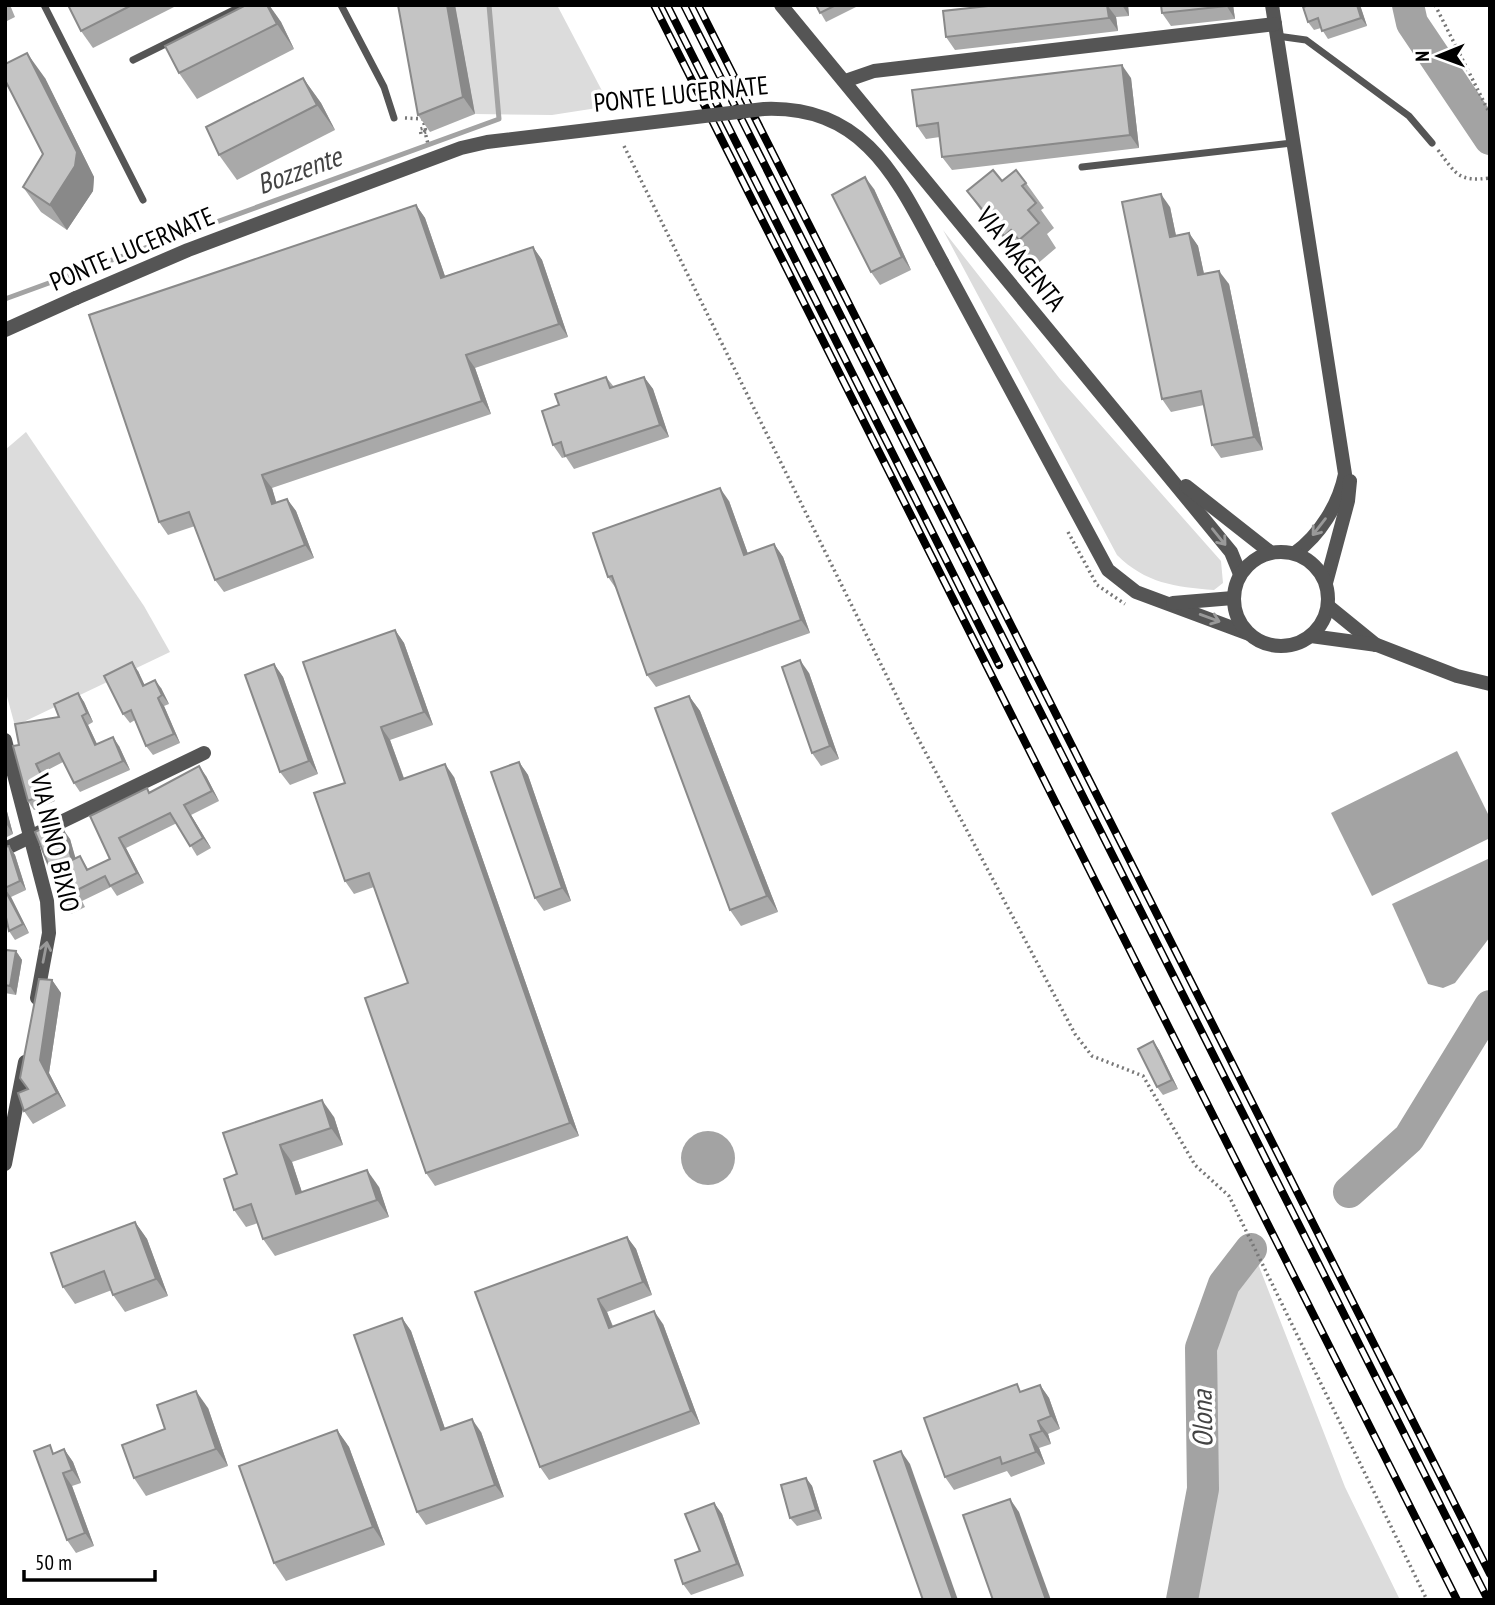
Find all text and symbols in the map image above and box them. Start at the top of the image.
north arrow [1404,21,1474,91]
text: N [1410,51,1434,62]
street label: PONTE LUCERNATE [592,68,770,119]
water label: Bozzente [251,136,349,202]
street label: PONTE LUCERNATE [45,199,219,298]
street label: VIA MAGENTA [969,199,1074,318]
one-way arrow [1312,518,1327,536]
one-way arrow [1211,527,1227,545]
one-way arrow [1199,613,1221,625]
street label: VIA NINO BIXIO [23,770,87,915]
one-way arrow [39,942,53,964]
water label: Olona [1182,1388,1220,1448]
scale bar [24,1538,156,1582]
text: 50 m [35,1549,72,1576]

